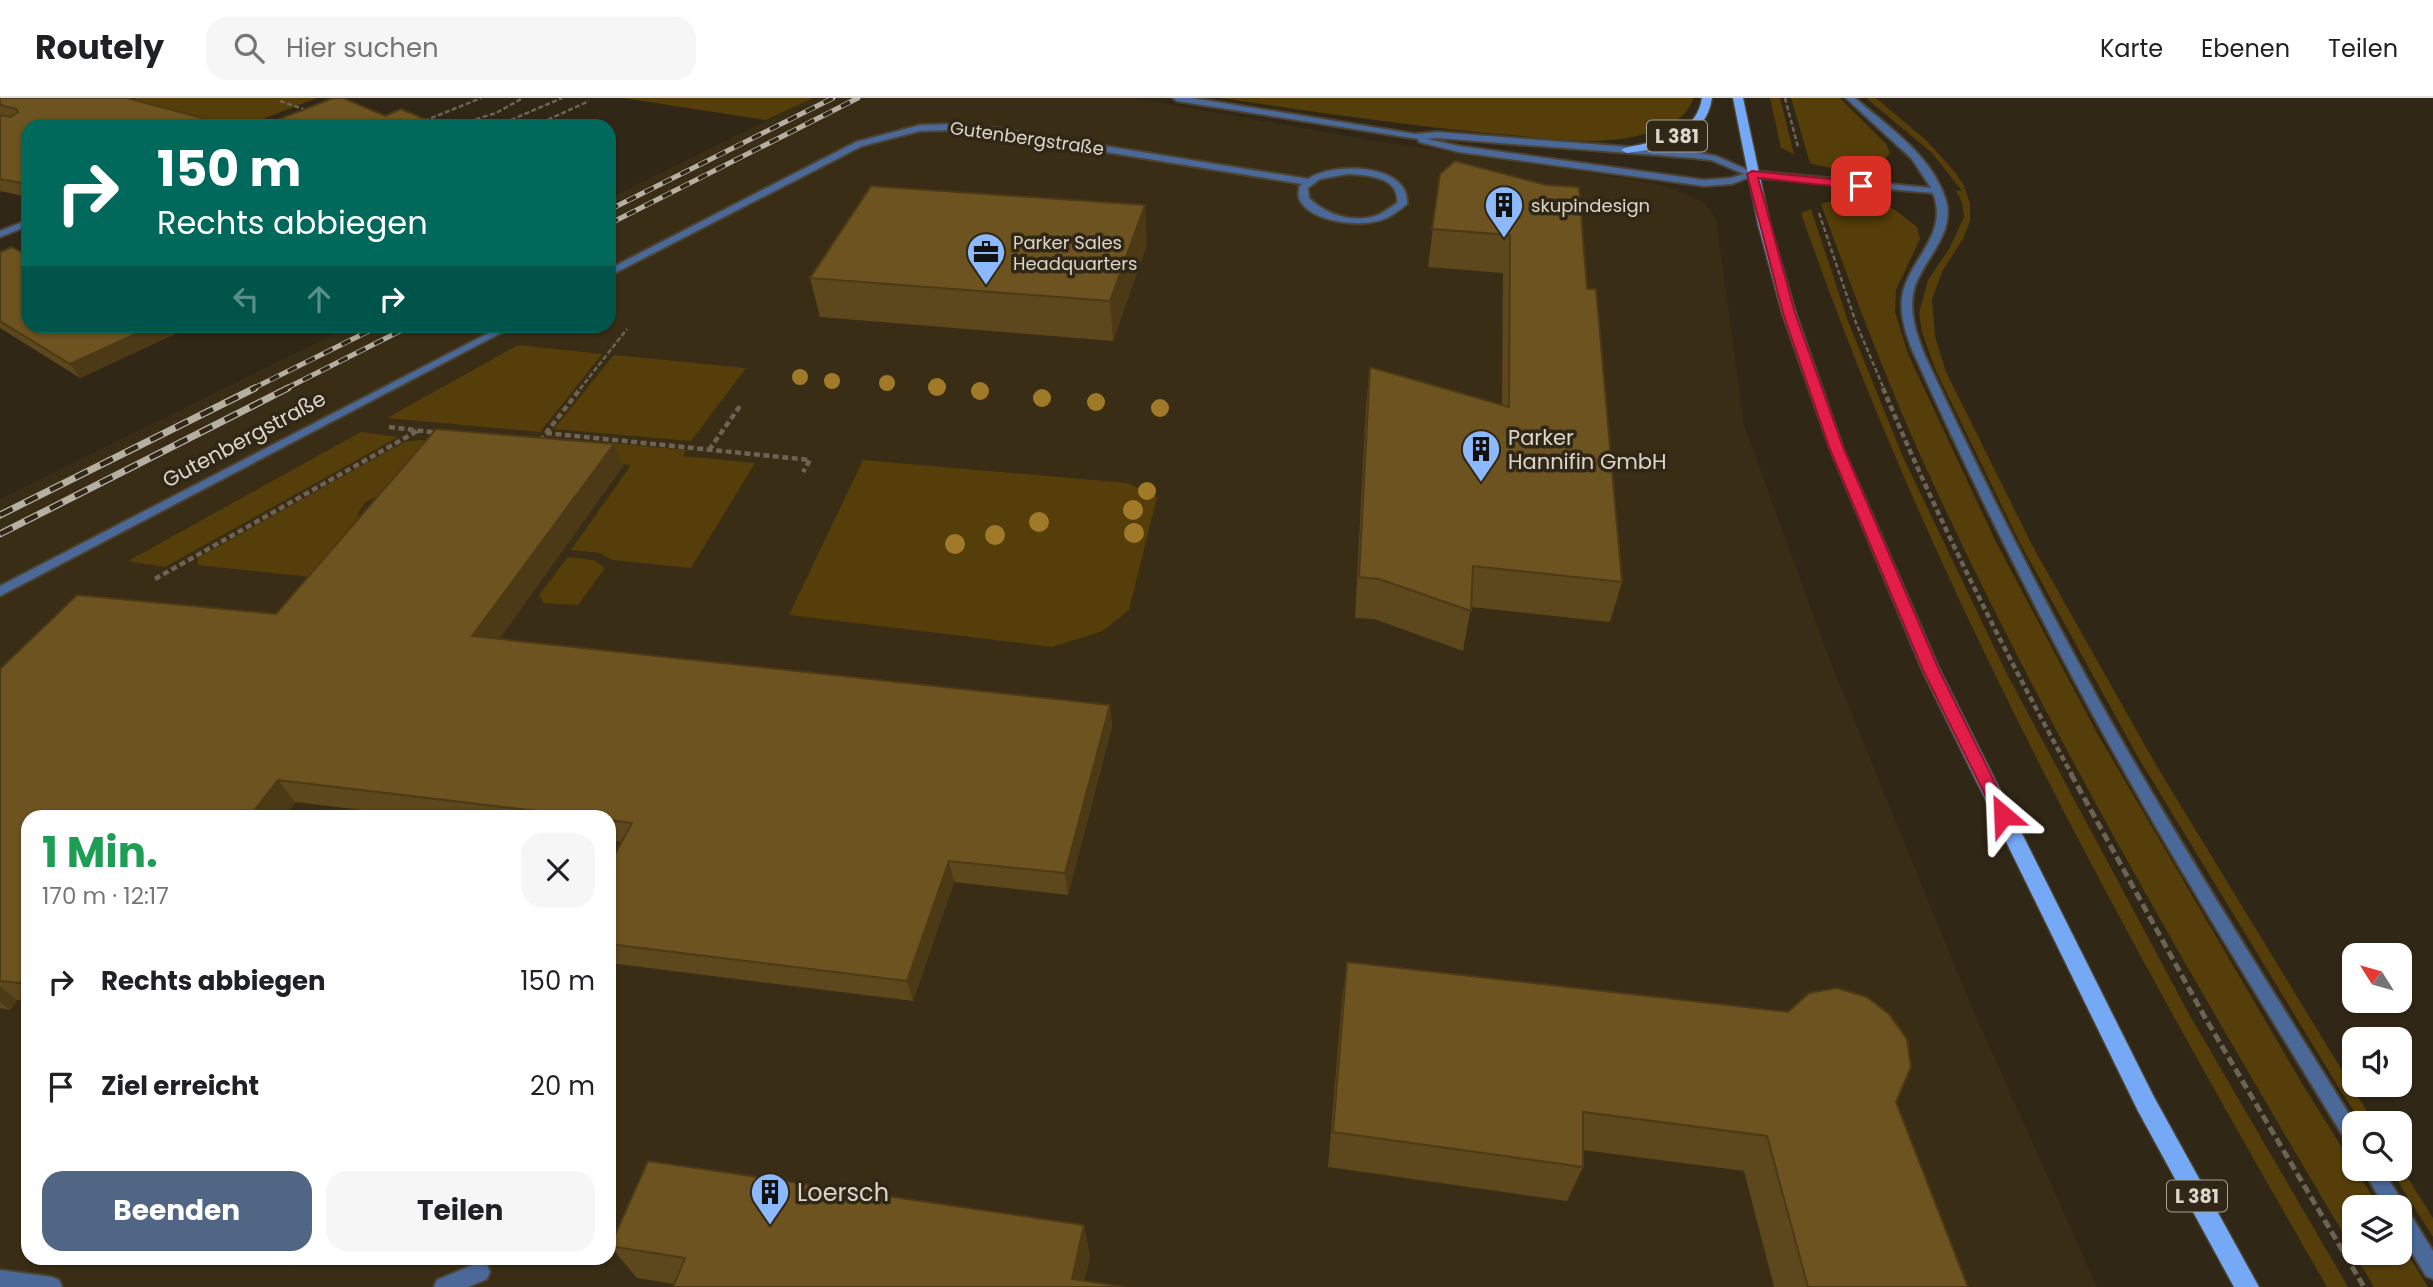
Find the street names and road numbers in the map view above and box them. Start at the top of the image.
street label: Gutenbergstraße [948,115,1106,161]
road number: L 381 [1647,120,1707,152]
street label: Gutenbergstraße [157,384,331,494]
road number: L 381 [2167,1180,2227,1212]

